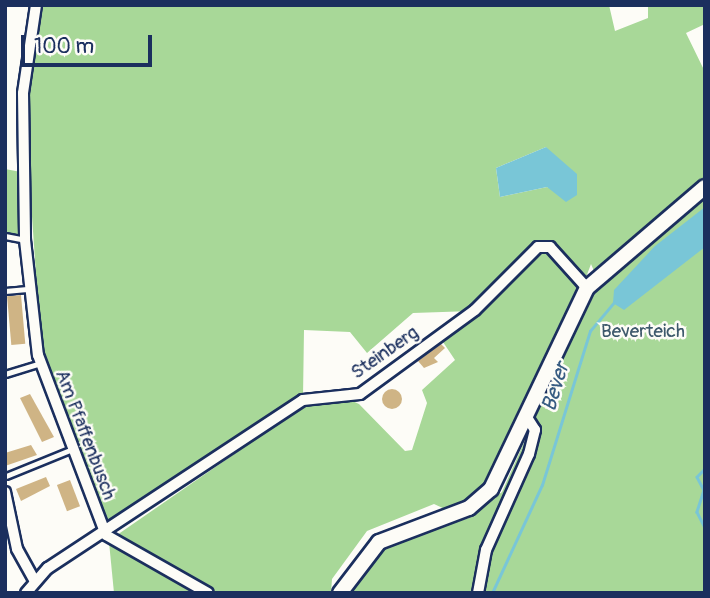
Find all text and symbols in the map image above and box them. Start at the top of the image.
scale bar [24,21,156,65]
text: 100 m [34,33,94,60]
park label: Beverteich [601,321,685,343]
street label: Steinberg [347,322,423,384]
water label: Bever [537,360,575,414]
street label: Am Pfaffenbusch [50,367,120,503]

